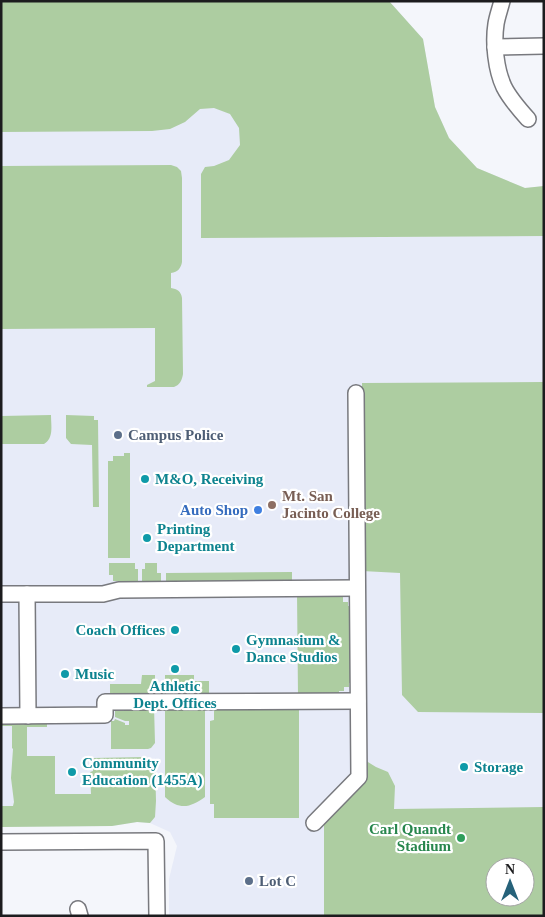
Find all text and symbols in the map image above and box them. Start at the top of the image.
place label: Campus Police [128,427,224,443]
marker: Campus Police [112,429,124,441]
place label: M&O, Receiving [155,471,264,487]
marker: M&O, Receiving [139,473,151,485]
place label: Mt. San Jacinto College [282,488,380,521]
marker: Mt. San Jacinto College [266,499,278,511]
place label: Auto Shop [180,502,248,518]
marker: Auto Shop [252,504,264,516]
place label: Printing Department [157,521,234,554]
marker: Printing Department [141,532,153,544]
place label: Coach Offices [75,622,165,638]
marker: Coach Offices [169,624,181,636]
place label: Gymnasium & Dance Studios [246,632,341,665]
marker: Gymnasium & Dance Studios [230,643,242,655]
marker: Athletic Dept. Offices [169,663,181,675]
place label: Music [75,666,115,682]
marker: Music [59,668,71,680]
place label: Athletic Dept. Offices [133,678,217,711]
place label: Community Education (1455A) [82,755,202,789]
place label: Storage [474,759,523,775]
marker: Storage [458,761,470,773]
marker: Community Education (1455A) [66,766,78,778]
place label: Carl Quandt Stadium [369,821,452,854]
marker: Carl Quandt Stadium [455,832,467,844]
north arrow [485,857,535,907]
text: N [505,862,515,877]
place label: Lot C [259,873,296,889]
marker: Lot C [243,875,255,887]

